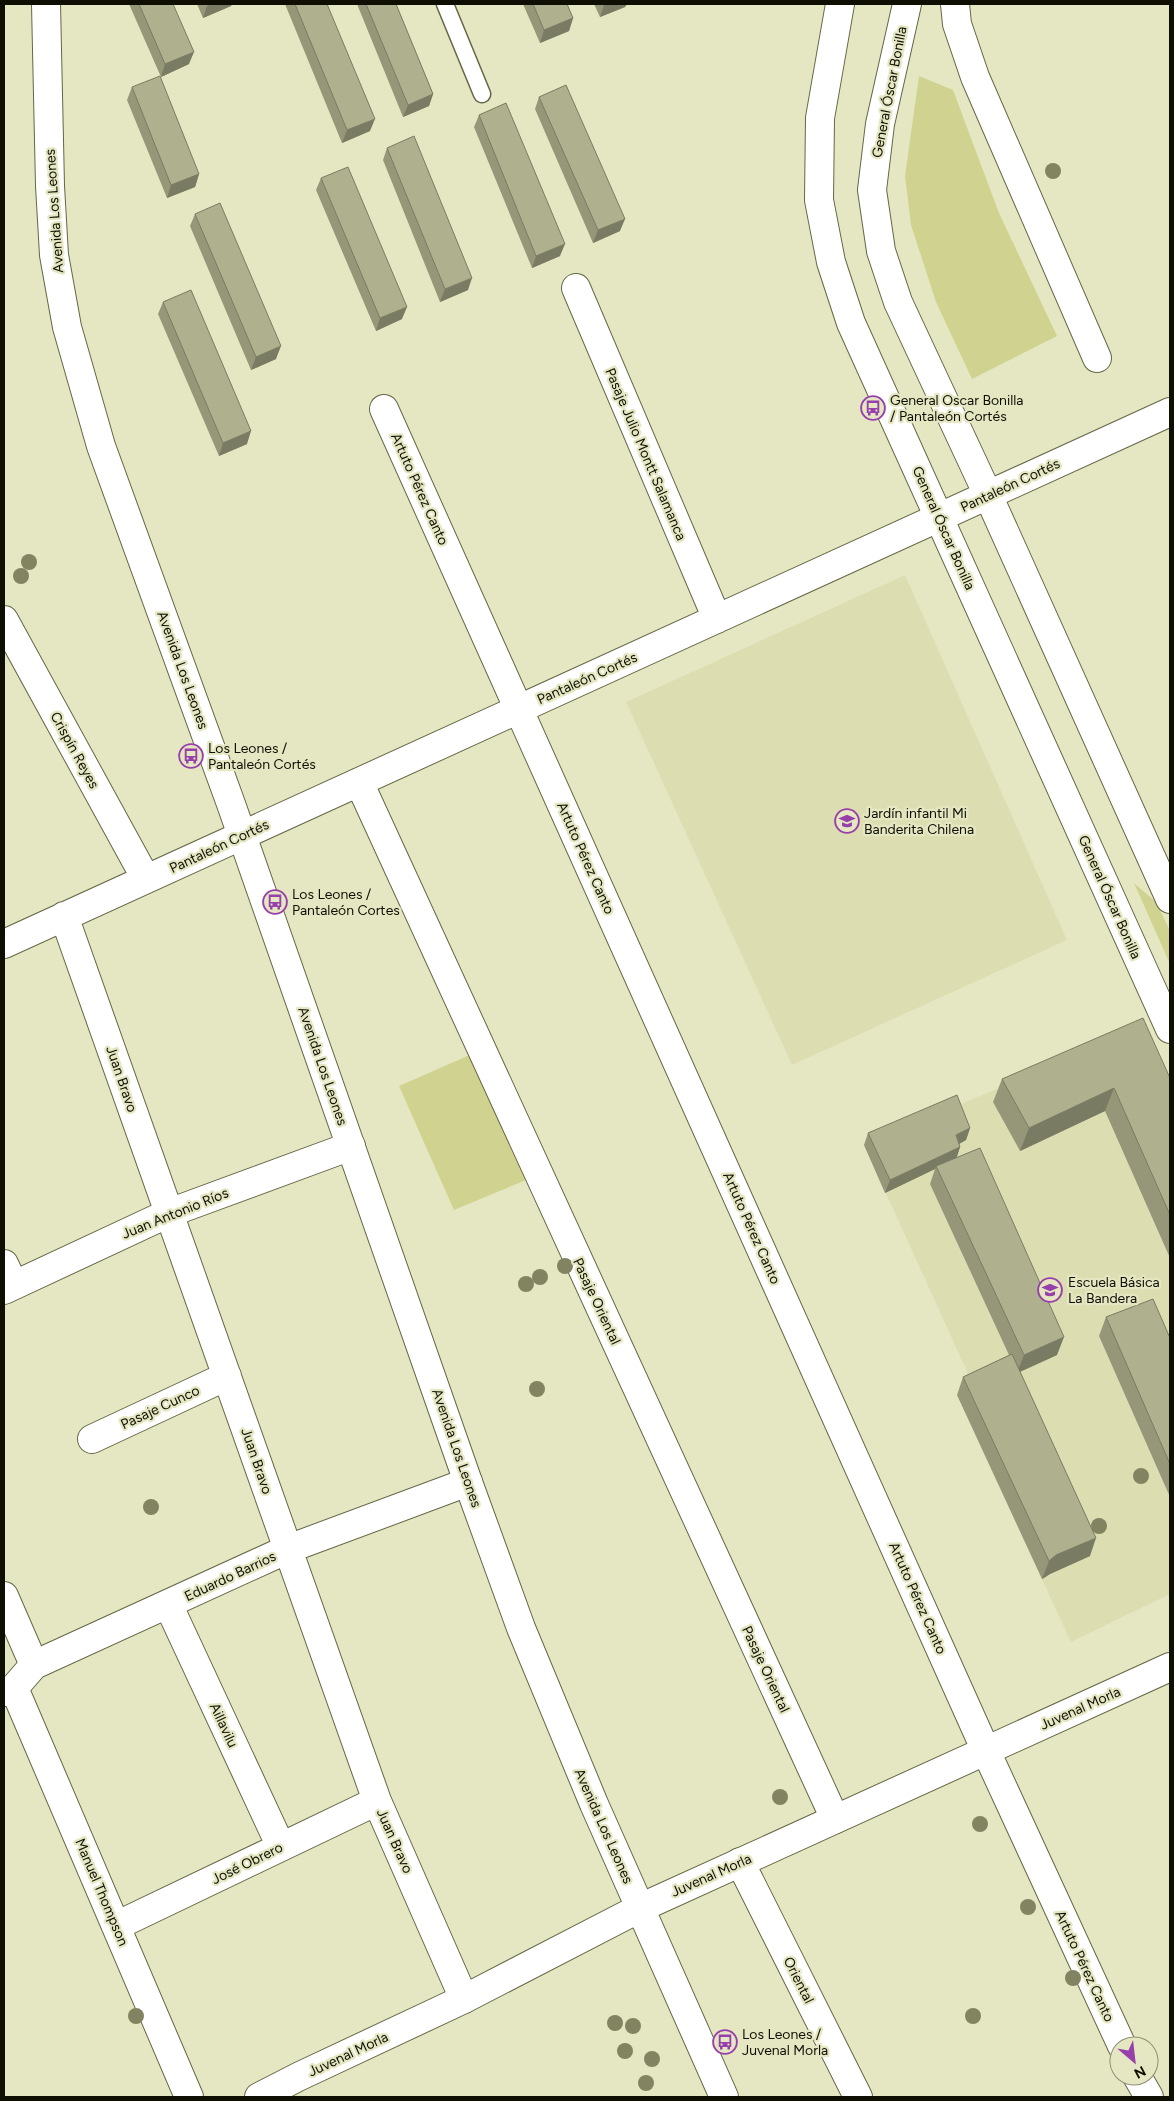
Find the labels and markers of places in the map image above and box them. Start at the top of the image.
place label: General Oscar Bonilla / Pantaleón Cortés [890,392,1023,425]
bus stop icon: General Oscar Bonilla / Pantaleón Cortés [860,395,886,421]
place label: Los Leones / Pantaleón Cortés [208,740,316,773]
bus stop icon: Los Leones / Pantaleón Cortés [178,743,204,769]
place label: Jardín infantil Mi Banderita Chilena [864,805,974,838]
school or university icon: Jardín infantil Mi Banderita Chilena [834,808,860,834]
place label: Los Leones / Pantaleón Cortes [292,886,400,919]
bus stop icon: Los Leones / Pantaleón Cortes [262,889,288,915]
place label: Escuela Básica La Bandera [1068,1274,1160,1307]
school or university icon: Escuela Básica La Bandera [1037,1277,1063,1303]
place label: Los Leones / Juvenal Morla [742,2026,828,2059]
bus stop icon: Los Leones / Juvenal Morla [712,2029,738,2055]

